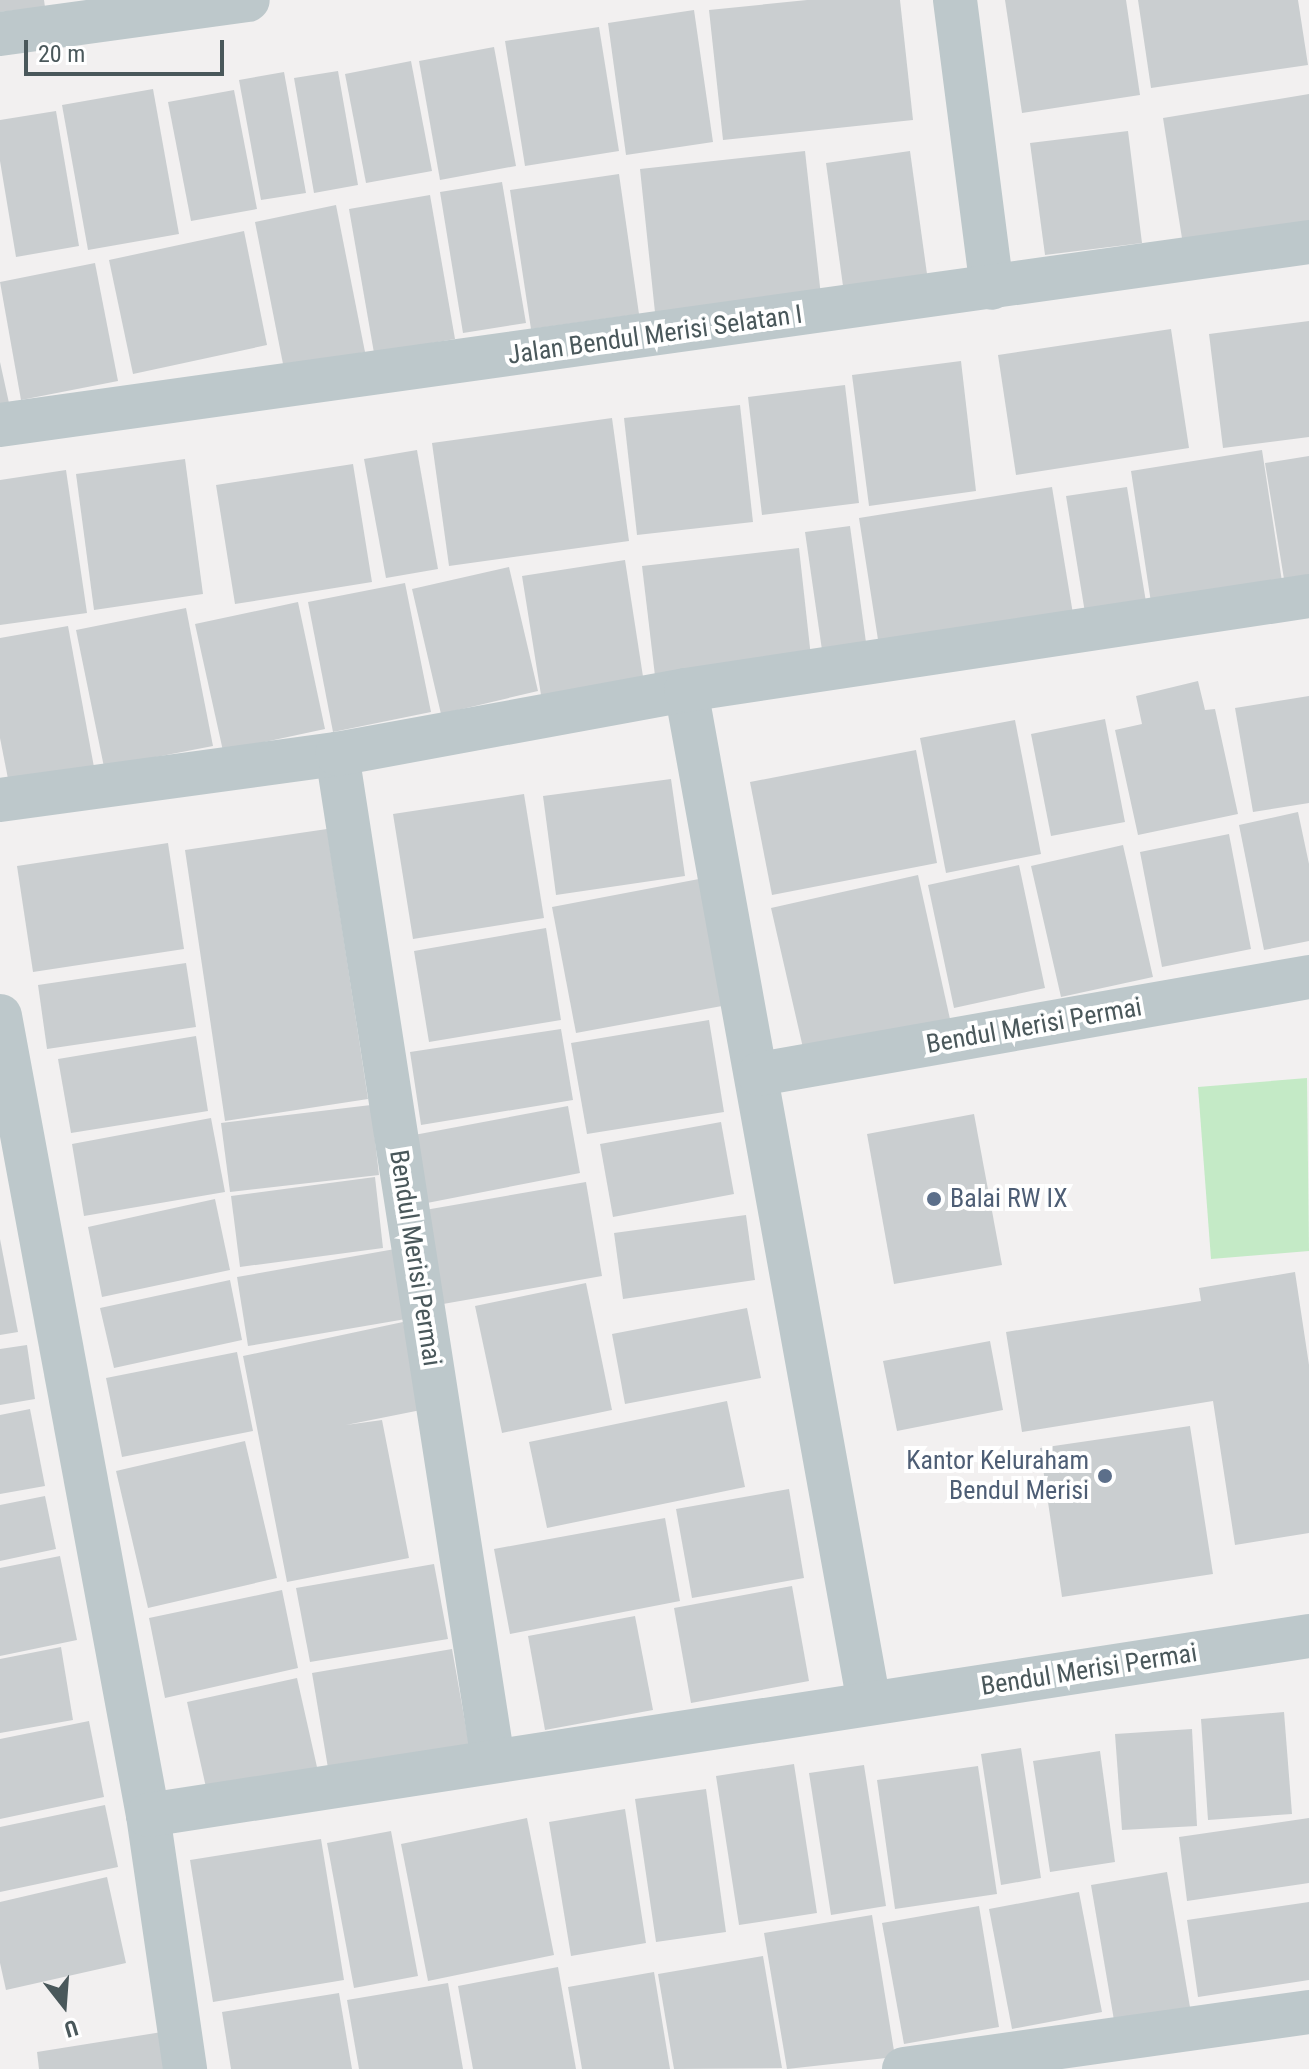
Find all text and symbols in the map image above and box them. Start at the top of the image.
scale bar [28,24,228,74]
text: 20 m [38,40,85,68]
street label: Jalan Bendul Merisi Selatan I [506,299,804,371]
street label: Bendul Merisi Permai [924,992,1144,1060]
street label: Bendul Merisi Permai [383,1148,447,1368]
place label: Balai RW IX [950,1183,1068,1215]
marker: Balai RW IX [925,1190,943,1208]
place label: Kantor Keluraham Bendul Merisi [906,1445,1089,1506]
marker: Kantor Keluraham Bendul Merisi [1096,1467,1114,1485]
street label: Bendul Merisi Permai [979,1638,1199,1702]
north arrow [24,1965,104,2045]
text: U [62,2015,81,2042]

